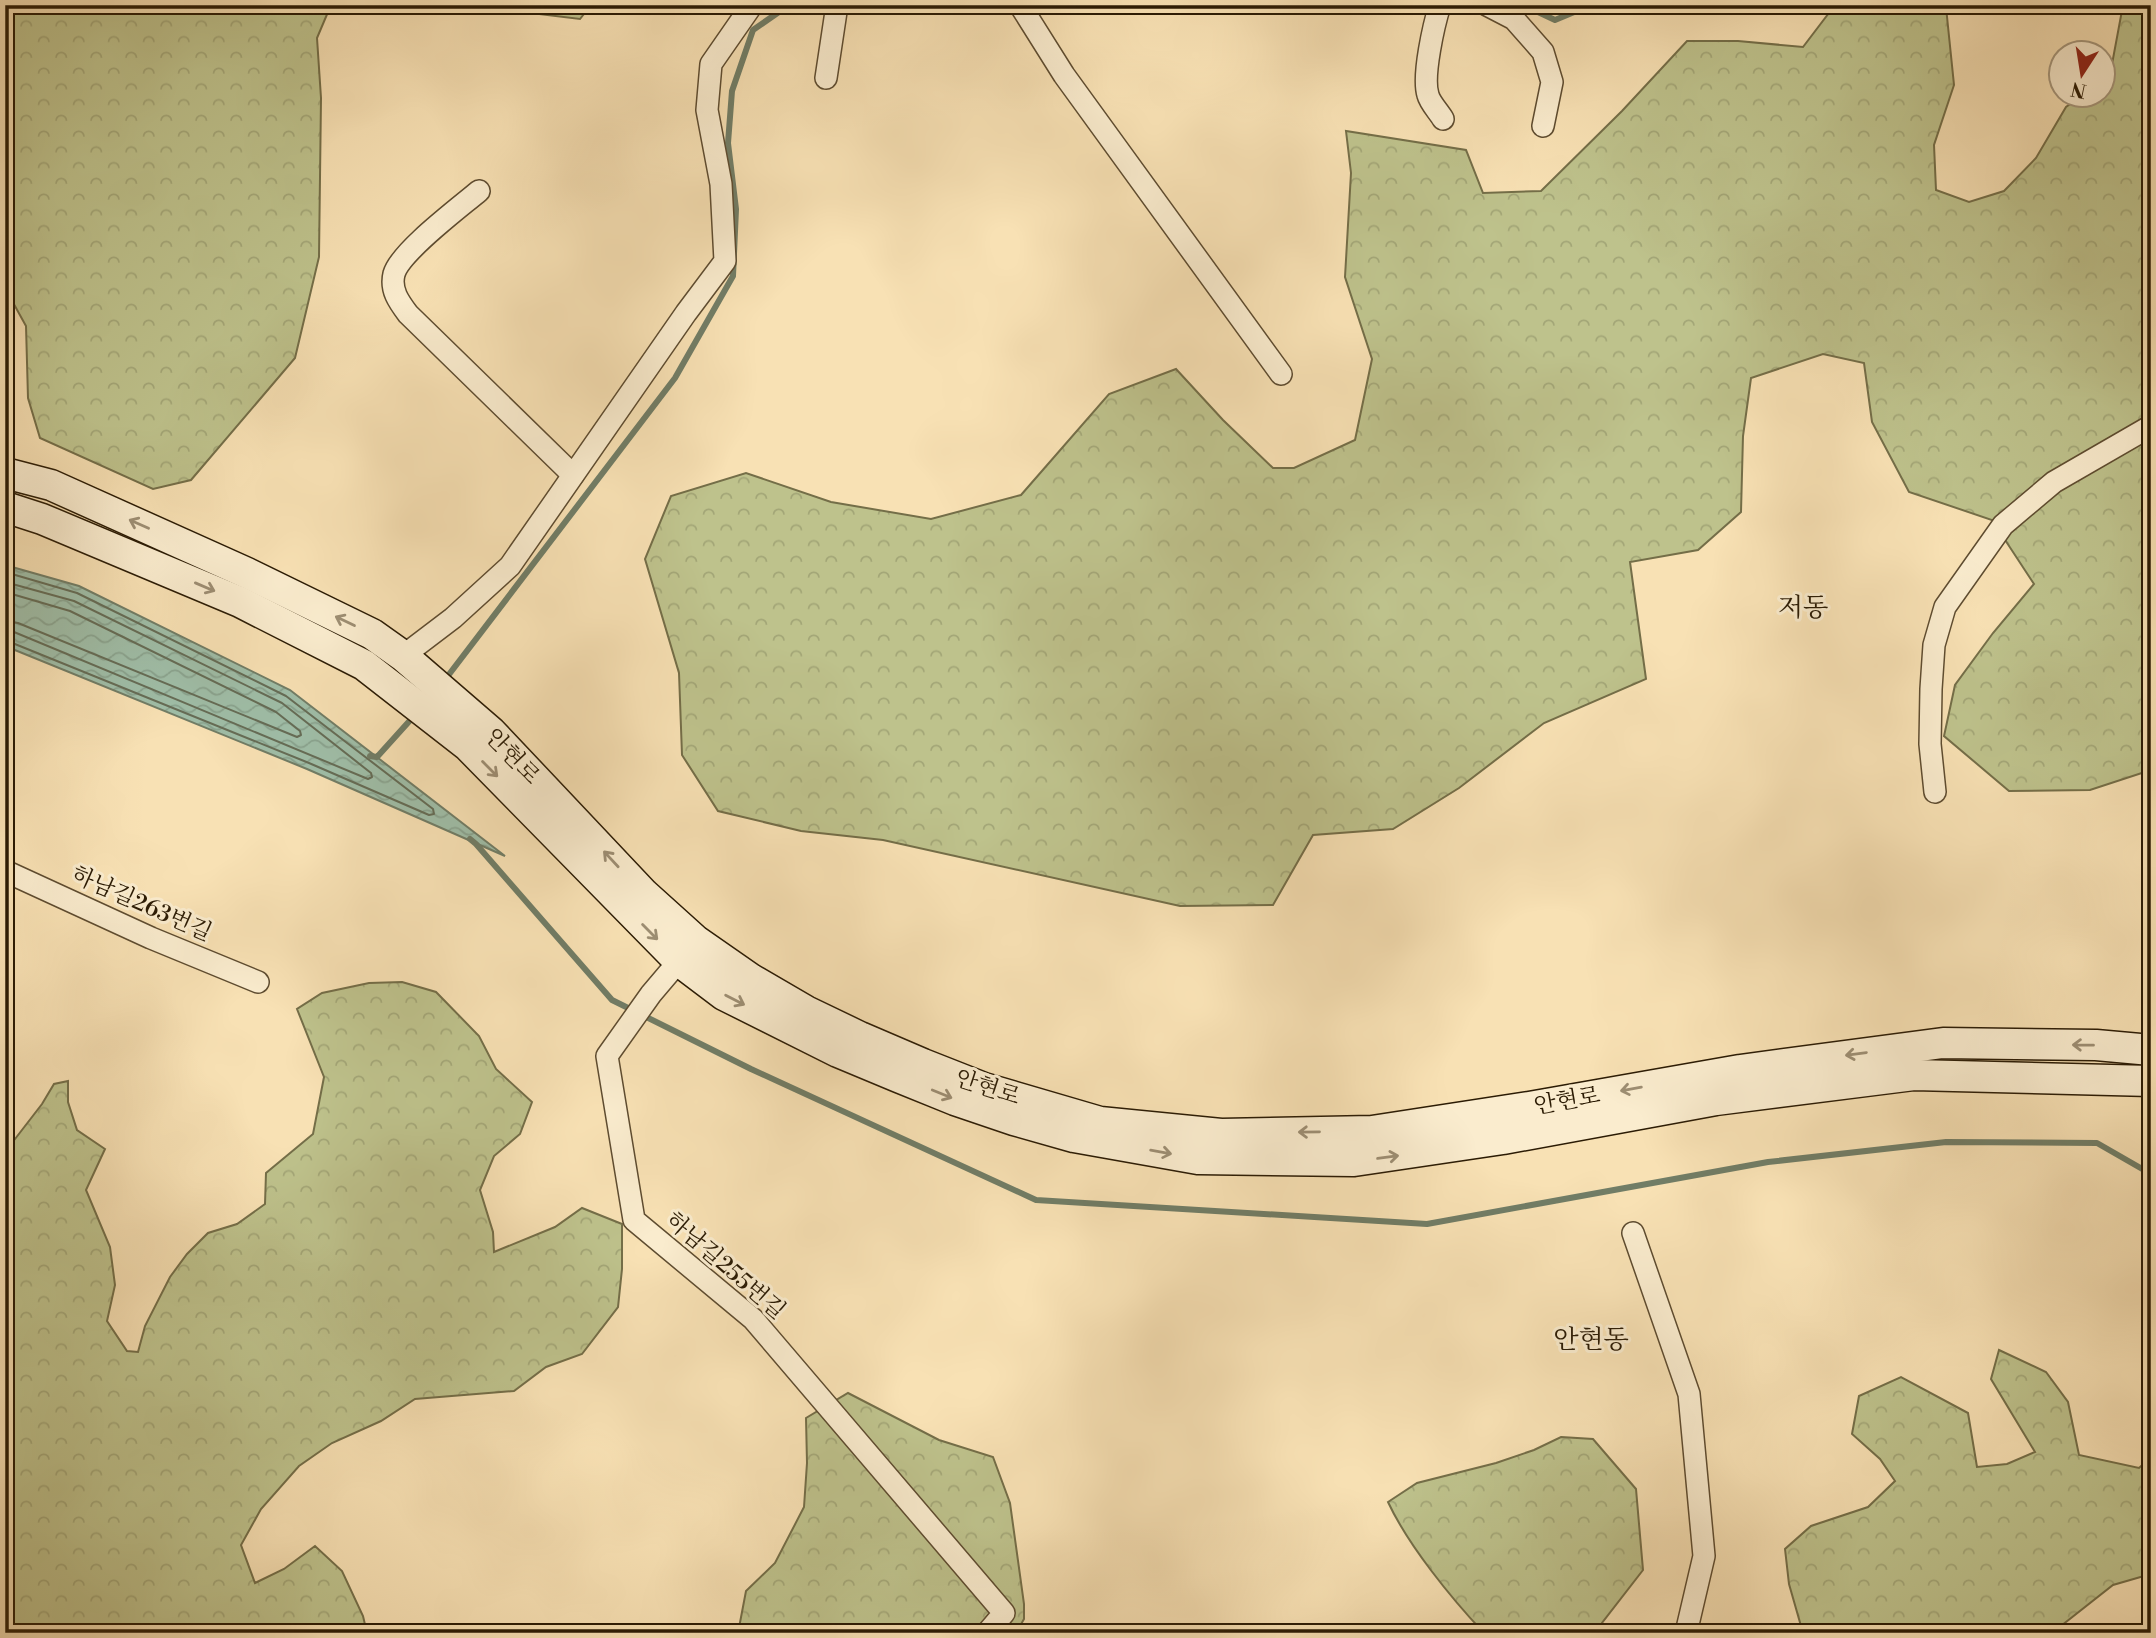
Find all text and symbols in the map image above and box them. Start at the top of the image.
north arrow [2048,38,2118,108]
text: N [2069,76,2089,103]
one-way arrow [128,517,150,530]
one-way arrow [194,582,215,595]
district label: 저동 [1778,592,1828,624]
one-way arrow [335,613,356,627]
street label: 안현로 [479,723,546,790]
one-way arrow [481,761,498,778]
one-way arrow [603,851,620,868]
street label: 하남길263번길 [67,860,216,947]
one-way arrow [641,923,658,940]
one-way arrow [724,993,745,1007]
one-way arrow [2071,1038,2094,1052]
one-way arrow [1845,1048,1868,1061]
street label: 안현로 [952,1064,1024,1112]
street label: 안현로 [1532,1081,1602,1121]
one-way arrow [1620,1083,1643,1096]
one-way arrow [930,1089,952,1102]
one-way arrow [1298,1126,1321,1139]
one-way arrow [1149,1146,1172,1159]
one-way arrow [1376,1150,1398,1163]
street label: 하남길255번길 [660,1206,791,1325]
district label: 안현동 [1553,1324,1629,1356]

